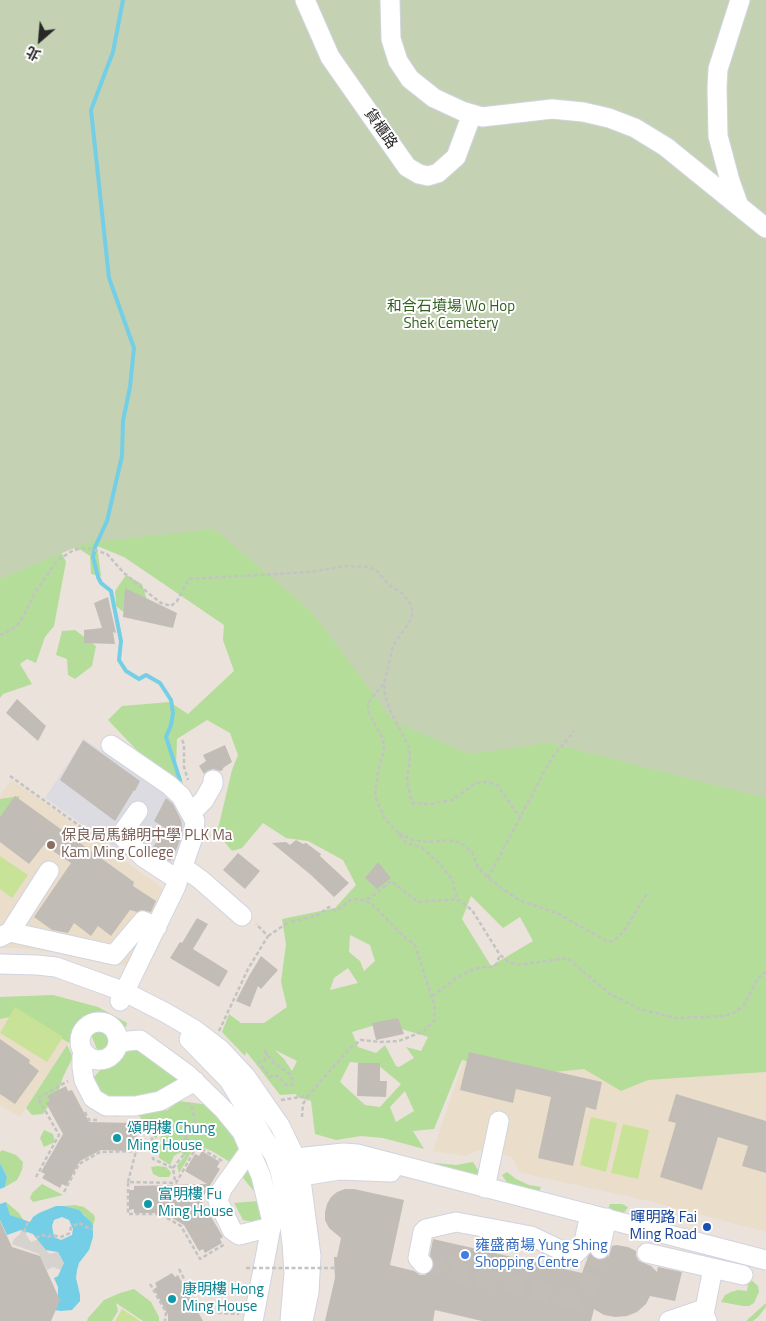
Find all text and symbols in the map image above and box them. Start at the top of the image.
north arrow [15,15,65,65]
text: 北 [22,41,44,66]
street label: 貨櫃路 [360,105,400,153]
park label: 和合石墳場 Wo Hop Shek Cemetery [387,298,515,333]
place label: 保良局馬錦明中學 PLK Ma Kam Ming College [61,827,232,862]
marker: 保良局馬錦明中學 PLK Ma Kam Ming College [45,839,57,851]
place label: 頌明樓 Chung Ming House [127,1120,215,1155]
marker: 頌明樓 Chung Ming House [111,1132,123,1144]
place label: 富明樓 Fu Ming House [158,1186,233,1221]
marker: 富明樓 Fu Ming House [142,1198,154,1210]
place label: 暉明路 Fai Ming Road [630,1209,697,1244]
marker: 暉明路 Fai Ming Road [701,1221,713,1233]
place label: 雍盛商場 Yung Shing Shopping Centre [475,1237,608,1272]
marker: 雍盛商場 Yung Shing Shopping Centre [459,1249,471,1261]
place label: 康明樓 Hong Ming House [182,1281,264,1316]
marker: 康明樓 Hong Ming House [166,1293,178,1305]

